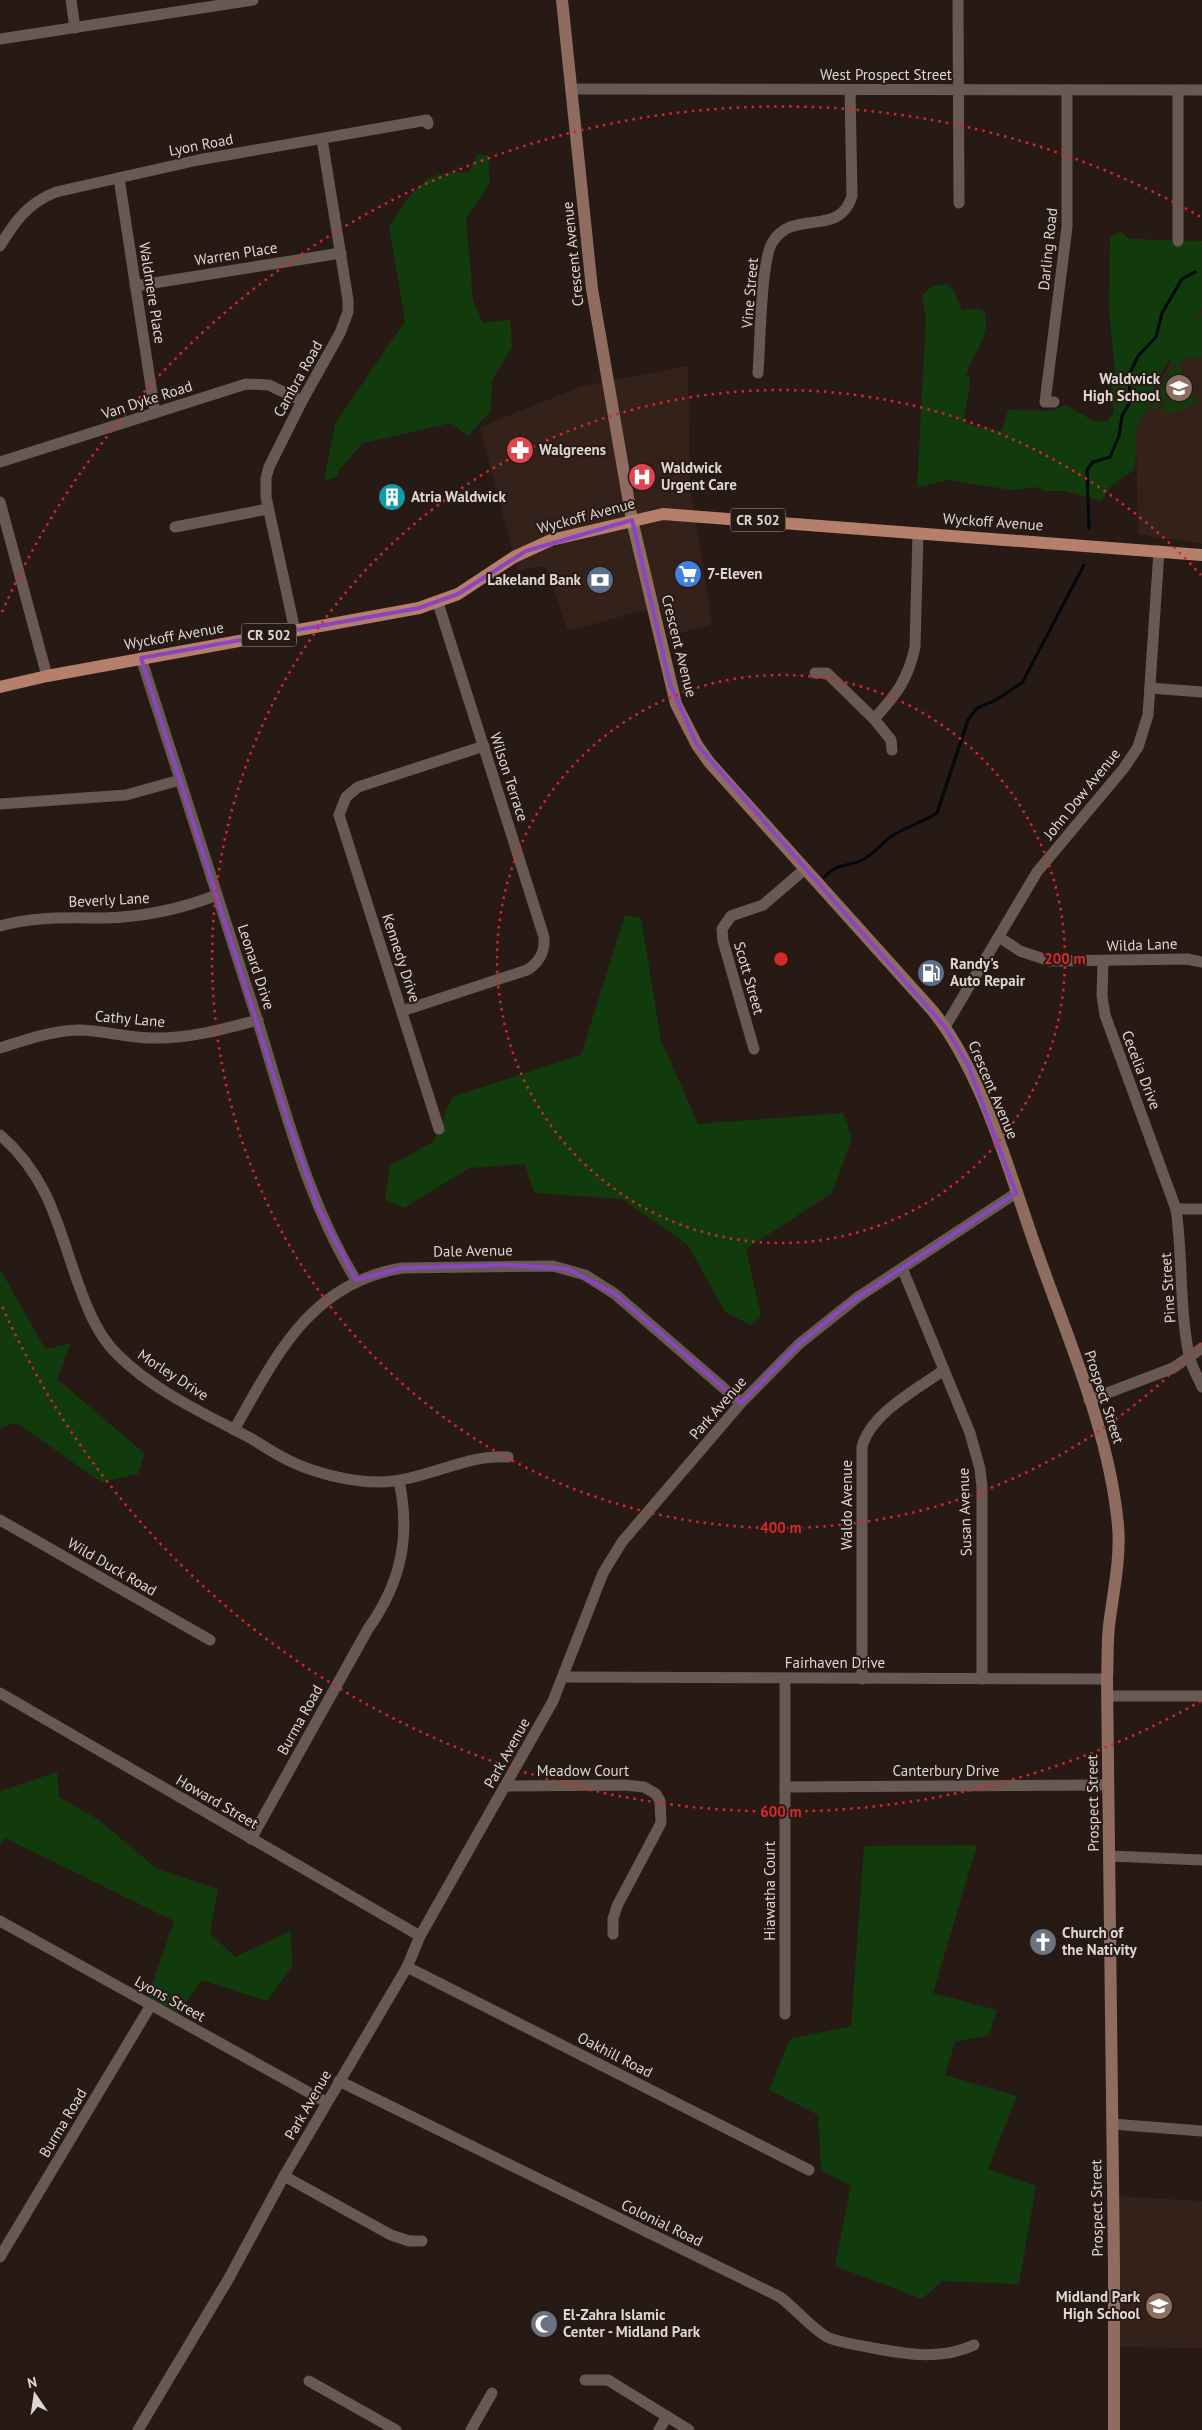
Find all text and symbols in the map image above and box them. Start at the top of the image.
street label: West Prospect Street [820,65,952,84]
street label: Lyon Road [167,129,235,160]
street label: Crescent Avenue [558,201,587,307]
street label: Darling Road [1034,207,1061,291]
street label: Warren Place [193,238,279,269]
street label: Waldmere Place [135,241,170,345]
street label: Vine Street [737,257,762,330]
street label: Cambra Road [269,337,326,420]
place label: Waldwick High School [1083,369,1161,405]
school or university icon: Waldwick High School [1164,373,1194,403]
street label: Van Dyke Road [98,376,195,423]
pharmacy icon: Walgreens [505,435,535,465]
place label: Walgreens [539,440,606,459]
place label: Waldwick Urgent Care [661,458,737,494]
hospital icon: Waldwick Urgent Care [627,462,657,492]
building icon: Atria Waldwick [377,482,407,512]
place label: Atria Waldwick [411,487,507,506]
street label: Wyckoff Avenue [535,493,637,538]
road number: CR 502 [730,508,786,532]
street label: Wyckoff Avenue [942,509,1044,534]
supermarket icon: 7-Eleven [673,559,703,589]
place label: 7-Eleven [707,564,762,583]
bank icon: Lakeland Bank [585,565,615,595]
place label: Lakeland Bank [487,570,582,589]
street label: Crescent Avenue [658,593,701,699]
street label: Wyckoff Avenue [123,617,225,654]
road number: CR 502 [242,624,296,646]
street label: Wilson Terrace [486,730,533,824]
street label: John Dow Avenue [1038,744,1124,844]
street label: Beverly Lane [68,888,150,911]
street label: Kennedy Drive [378,911,425,1005]
street label: Leonard Drive [234,922,279,1012]
street label: Wilda Lane [1106,934,1178,955]
street label: Scott Street [730,939,769,1016]
text: 200 m [1044,949,1086,968]
centre of rings [772,950,790,968]
place label: Randy's Auto Repair [950,954,1026,990]
fuel station icon: Randy's Auto Repair [916,958,946,988]
street label: Cathy Lane [94,1006,166,1031]
street label: Cecelia Drive [1118,1028,1165,1112]
street label: Crescent Avenue [964,1038,1023,1142]
street label: Dale Avenue [433,1240,513,1261]
street label: Pine Street [1156,1252,1179,1324]
street label: Morley Drive [134,1345,212,1405]
street label: Prospect Street [1080,1348,1129,1446]
street label: Park Avenue [685,1372,750,1443]
street label: Waldo Avenue [837,1460,856,1550]
street label: Susan Avenue [953,1468,976,1557]
text: 400 m [760,1518,802,1537]
street label: Wild Duck Road [64,1533,160,1600]
street label: Fairhaven Drive [785,1653,885,1672]
street label: Burma Road [273,1681,327,1758]
street label: Park Avenue [479,1714,534,1791]
street label: Prospect Street [1082,1754,1103,1852]
street label: Meadow Court [537,1761,629,1780]
street label: Canterbury Drive [893,1761,999,1780]
street label: Howard Street [173,1770,262,1833]
text: 600 m [760,1802,802,1821]
street label: Hiawatha Court [760,1841,779,1941]
place label: Church of the Nativity [1062,1923,1137,1959]
church icon: Church of the Nativity [1028,1927,1058,1957]
street label: Lyons Street [132,1971,209,2026]
street label: Oakhill Road [575,2028,656,2082]
street label: Park Avenue [280,2066,335,2143]
street label: Burma Road [35,2085,91,2161]
street label: Prospect Street [1086,2159,1107,2257]
street label: Colonial Road [618,2195,706,2250]
place label: Midland Park High School [1056,2287,1141,2323]
school or university icon: Midland Park High School [1144,2291,1174,2321]
place label: El-Zahra Islamic Center - Midland Park [563,2305,701,2341]
mosque icon: El-Zahra Islamic Center - Midland Park [529,2309,559,2339]
north arrow [10,2370,60,2420]
text: N [26,2373,39,2392]

